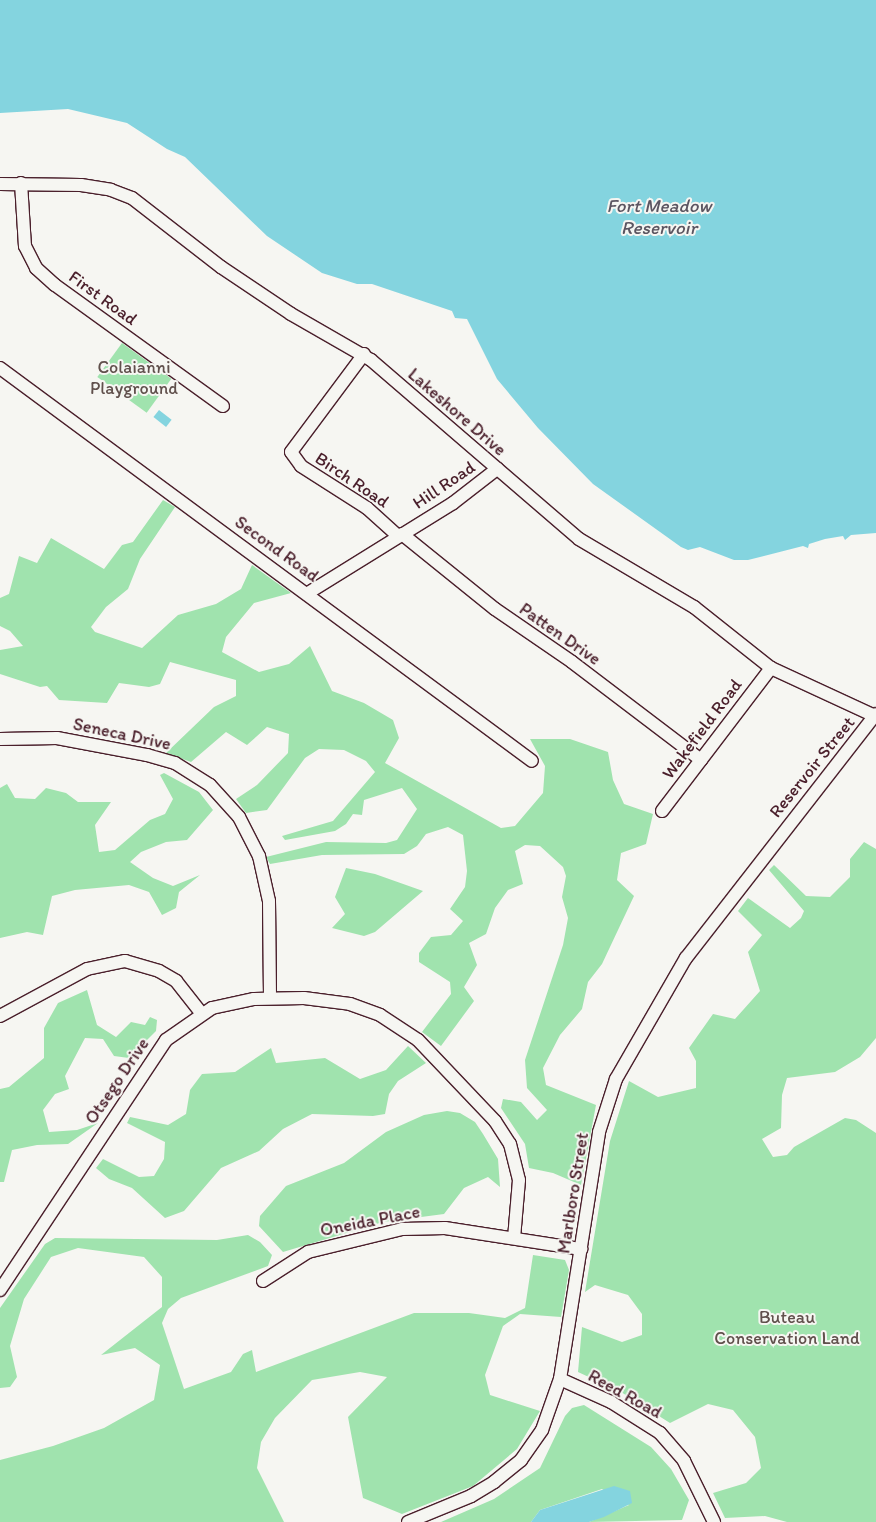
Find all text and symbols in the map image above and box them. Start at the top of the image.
water label: Fort Meadow Reservoir [607,195,711,239]
street label: First Road [65,266,141,330]
park label: Colaianni Playground [90,357,178,399]
street label: Lakeshore Drive [403,363,511,461]
street label: Birch Road [311,448,393,512]
street label: Hill Road [409,456,479,514]
street label: Second Road [231,511,323,587]
street label: Patten Drive [515,598,605,670]
street label: Wakefield Road [657,675,747,783]
street label: Reservoir Street [765,712,859,822]
street label: Seneca Drive [71,713,173,755]
street label: Otsego Drive [80,1034,154,1128]
street label: Marlboro Street [553,1131,593,1255]
street label: Oneida Place [318,1201,422,1241]
park label: Buteau Conservation Land [714,1307,860,1350]
street label: Reed Road [584,1365,666,1423]

